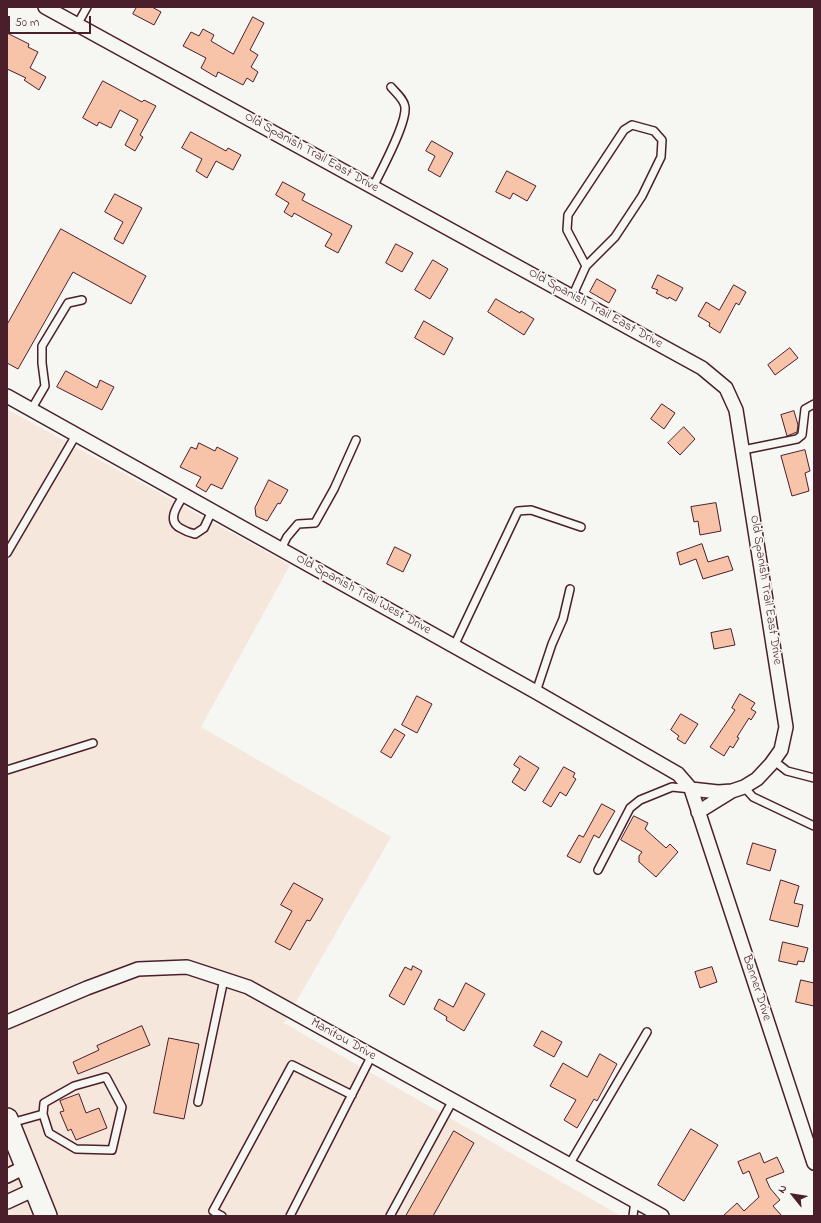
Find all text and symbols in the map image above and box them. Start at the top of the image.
scale bar [10,8,93,34]
text: 50 m [15,14,39,32]
street label: Old Spanish Trail East Drive [241,110,381,196]
street label: Old Spanish Trail East Drive [525,266,665,352]
street label: Old Spanish Trail East Drive [745,514,785,666]
street label: Old Spanish Trail West Drive [293,551,433,639]
street label: Banner Drive [738,953,774,1023]
street label: Manitou Drive [307,1016,379,1064]
north arrow [773,1175,813,1215]
text: N [774,1182,791,1196]

